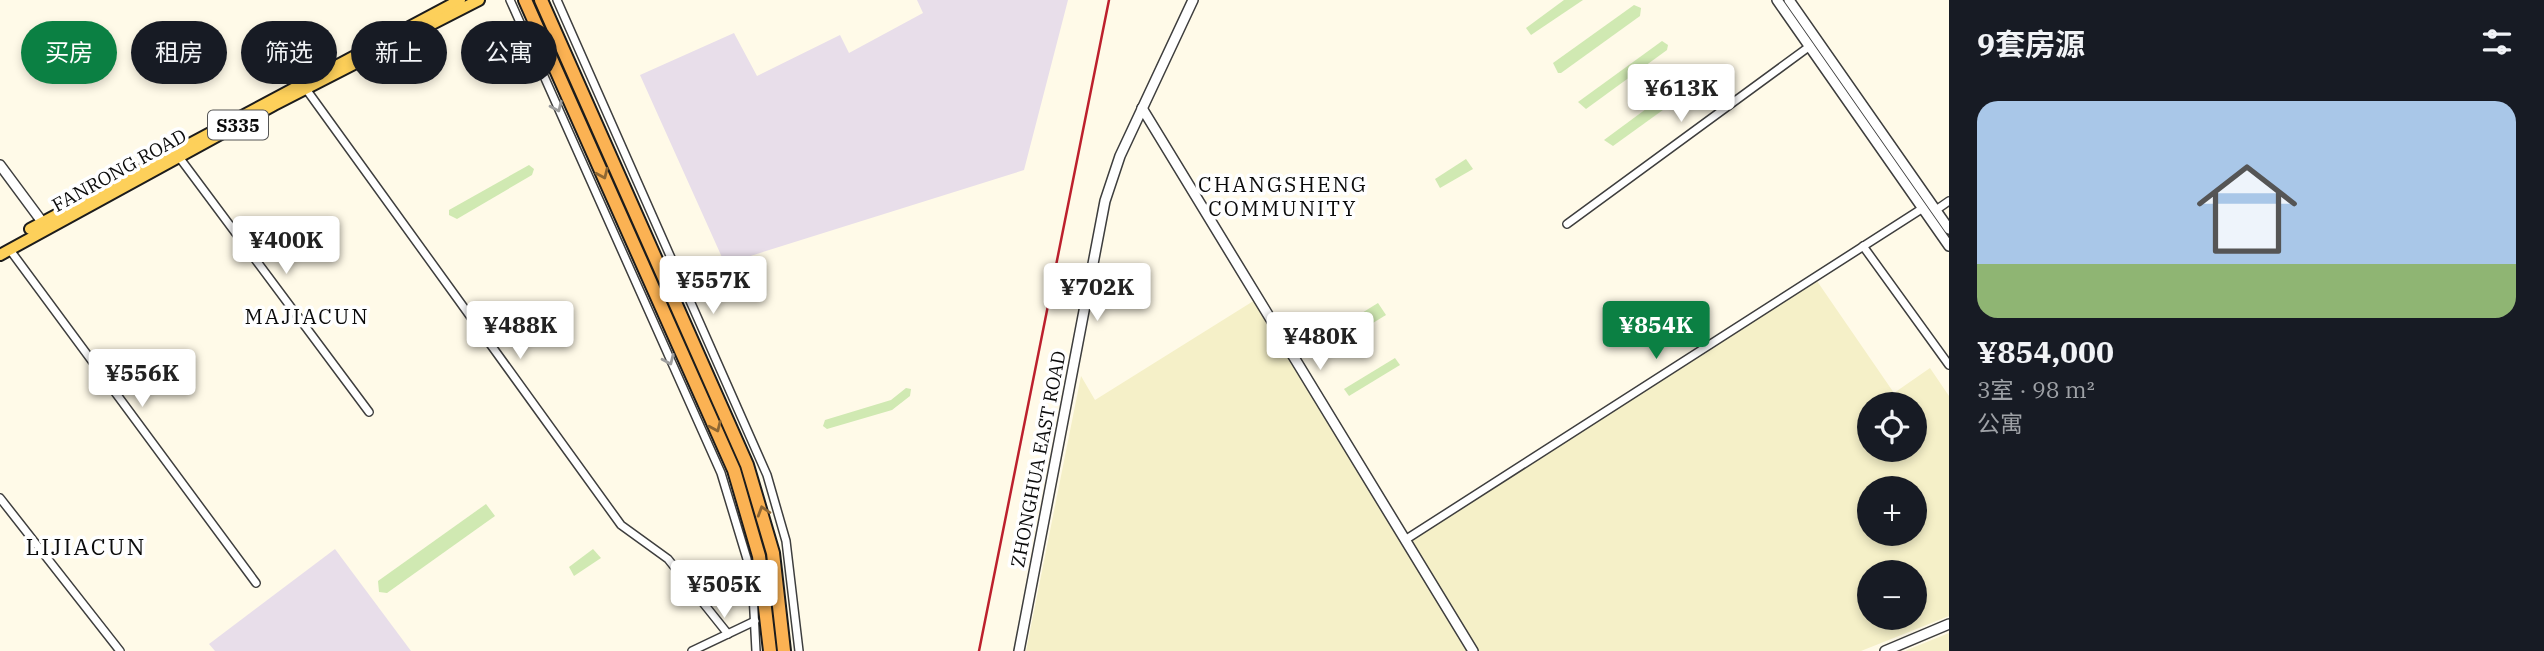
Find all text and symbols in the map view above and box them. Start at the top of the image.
chip: 买房 [21,21,117,84]
chip: 租房 [131,21,227,84]
chip: 筛选 [241,21,337,84]
chip: 新上 [351,21,447,84]
chip: 公寓 [461,21,557,84]
icon: filters [2478,23,2516,61]
text: 9套房源 [1977,24,2085,63]
pin: ¥613K [1632,64,1730,124]
text: ¥613K [1644,72,1718,102]
one-way arrow [549,100,563,112]
road number: S335 [208,110,268,140]
street label: FANRONG ROAD [48,123,190,217]
icon: home [2184,146,2310,272]
one-way arrow [595,167,609,179]
district label: CHANGSHENG COMMUNITY [1198,170,1368,222]
pin: ¥400K [237,216,335,276]
text: ¥400K [249,224,323,254]
pin: ¥557K [664,256,762,316]
text: ¥557K [676,264,750,294]
pin: ¥702K [1048,264,1146,323]
text: ¥702K [1060,271,1134,301]
district label: MAJIACUN [244,302,370,330]
pin: ¥488K [471,302,569,361]
pin: ¥854K [1607,302,1705,361]
text: ¥488K [483,309,557,339]
text: ¥854K [1619,309,1693,339]
pin: ¥480K [1271,312,1369,372]
text: ¥480K [1283,320,1357,350]
text: ¥854,000 [1977,332,2114,371]
street label: ZHONGHUA EAST ROAD [1005,349,1071,569]
pin: ¥556K [93,350,191,409]
one-way arrow [661,353,675,365]
text: ¥556K [105,357,179,387]
text: 3室 · 98 m² [1977,374,2095,404]
map controls [1857,392,1927,630]
button: locate [1857,392,1927,462]
text: 公寓 [1977,408,2023,438]
one-way arrow [708,420,722,432]
button: + [1857,476,1927,546]
one-way arrow [756,506,771,518]
district label: LIJIACUN [25,531,147,561]
pin: ¥505K [675,560,773,620]
button: − [1857,560,1927,630]
text: ¥505K [687,568,761,598]

